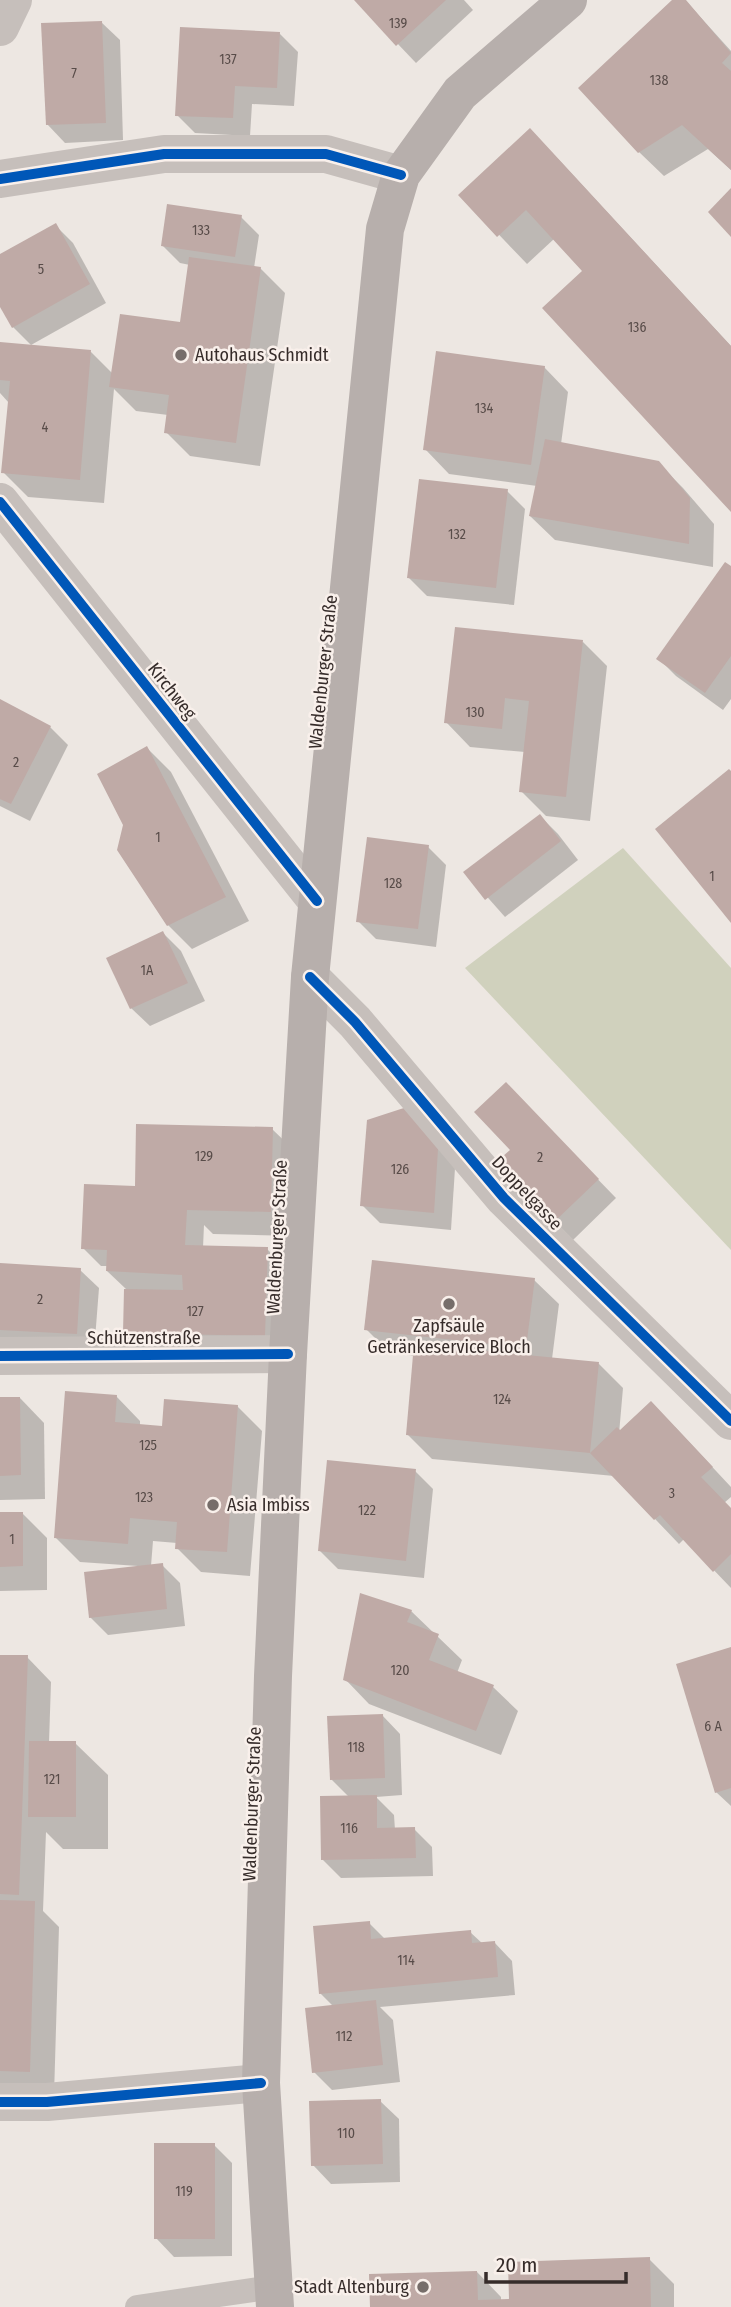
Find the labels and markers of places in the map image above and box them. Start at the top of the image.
place label: Autohaus Schmidt [195,344,329,366]
marker: Autohaus Schmidt [173,347,189,363]
marker: Zapfsäule Getränkeservice Bloch [441,1296,457,1312]
place label: Zapfsäule Getränkeservice Bloch [367,1315,531,1358]
place label: Asia Imbiss [227,1494,310,1516]
marker: Asia Imbiss [205,1497,221,1513]
place label: Stadt Altenburg [294,2276,410,2298]
marker: Stadt Altenburg [415,2279,431,2295]

